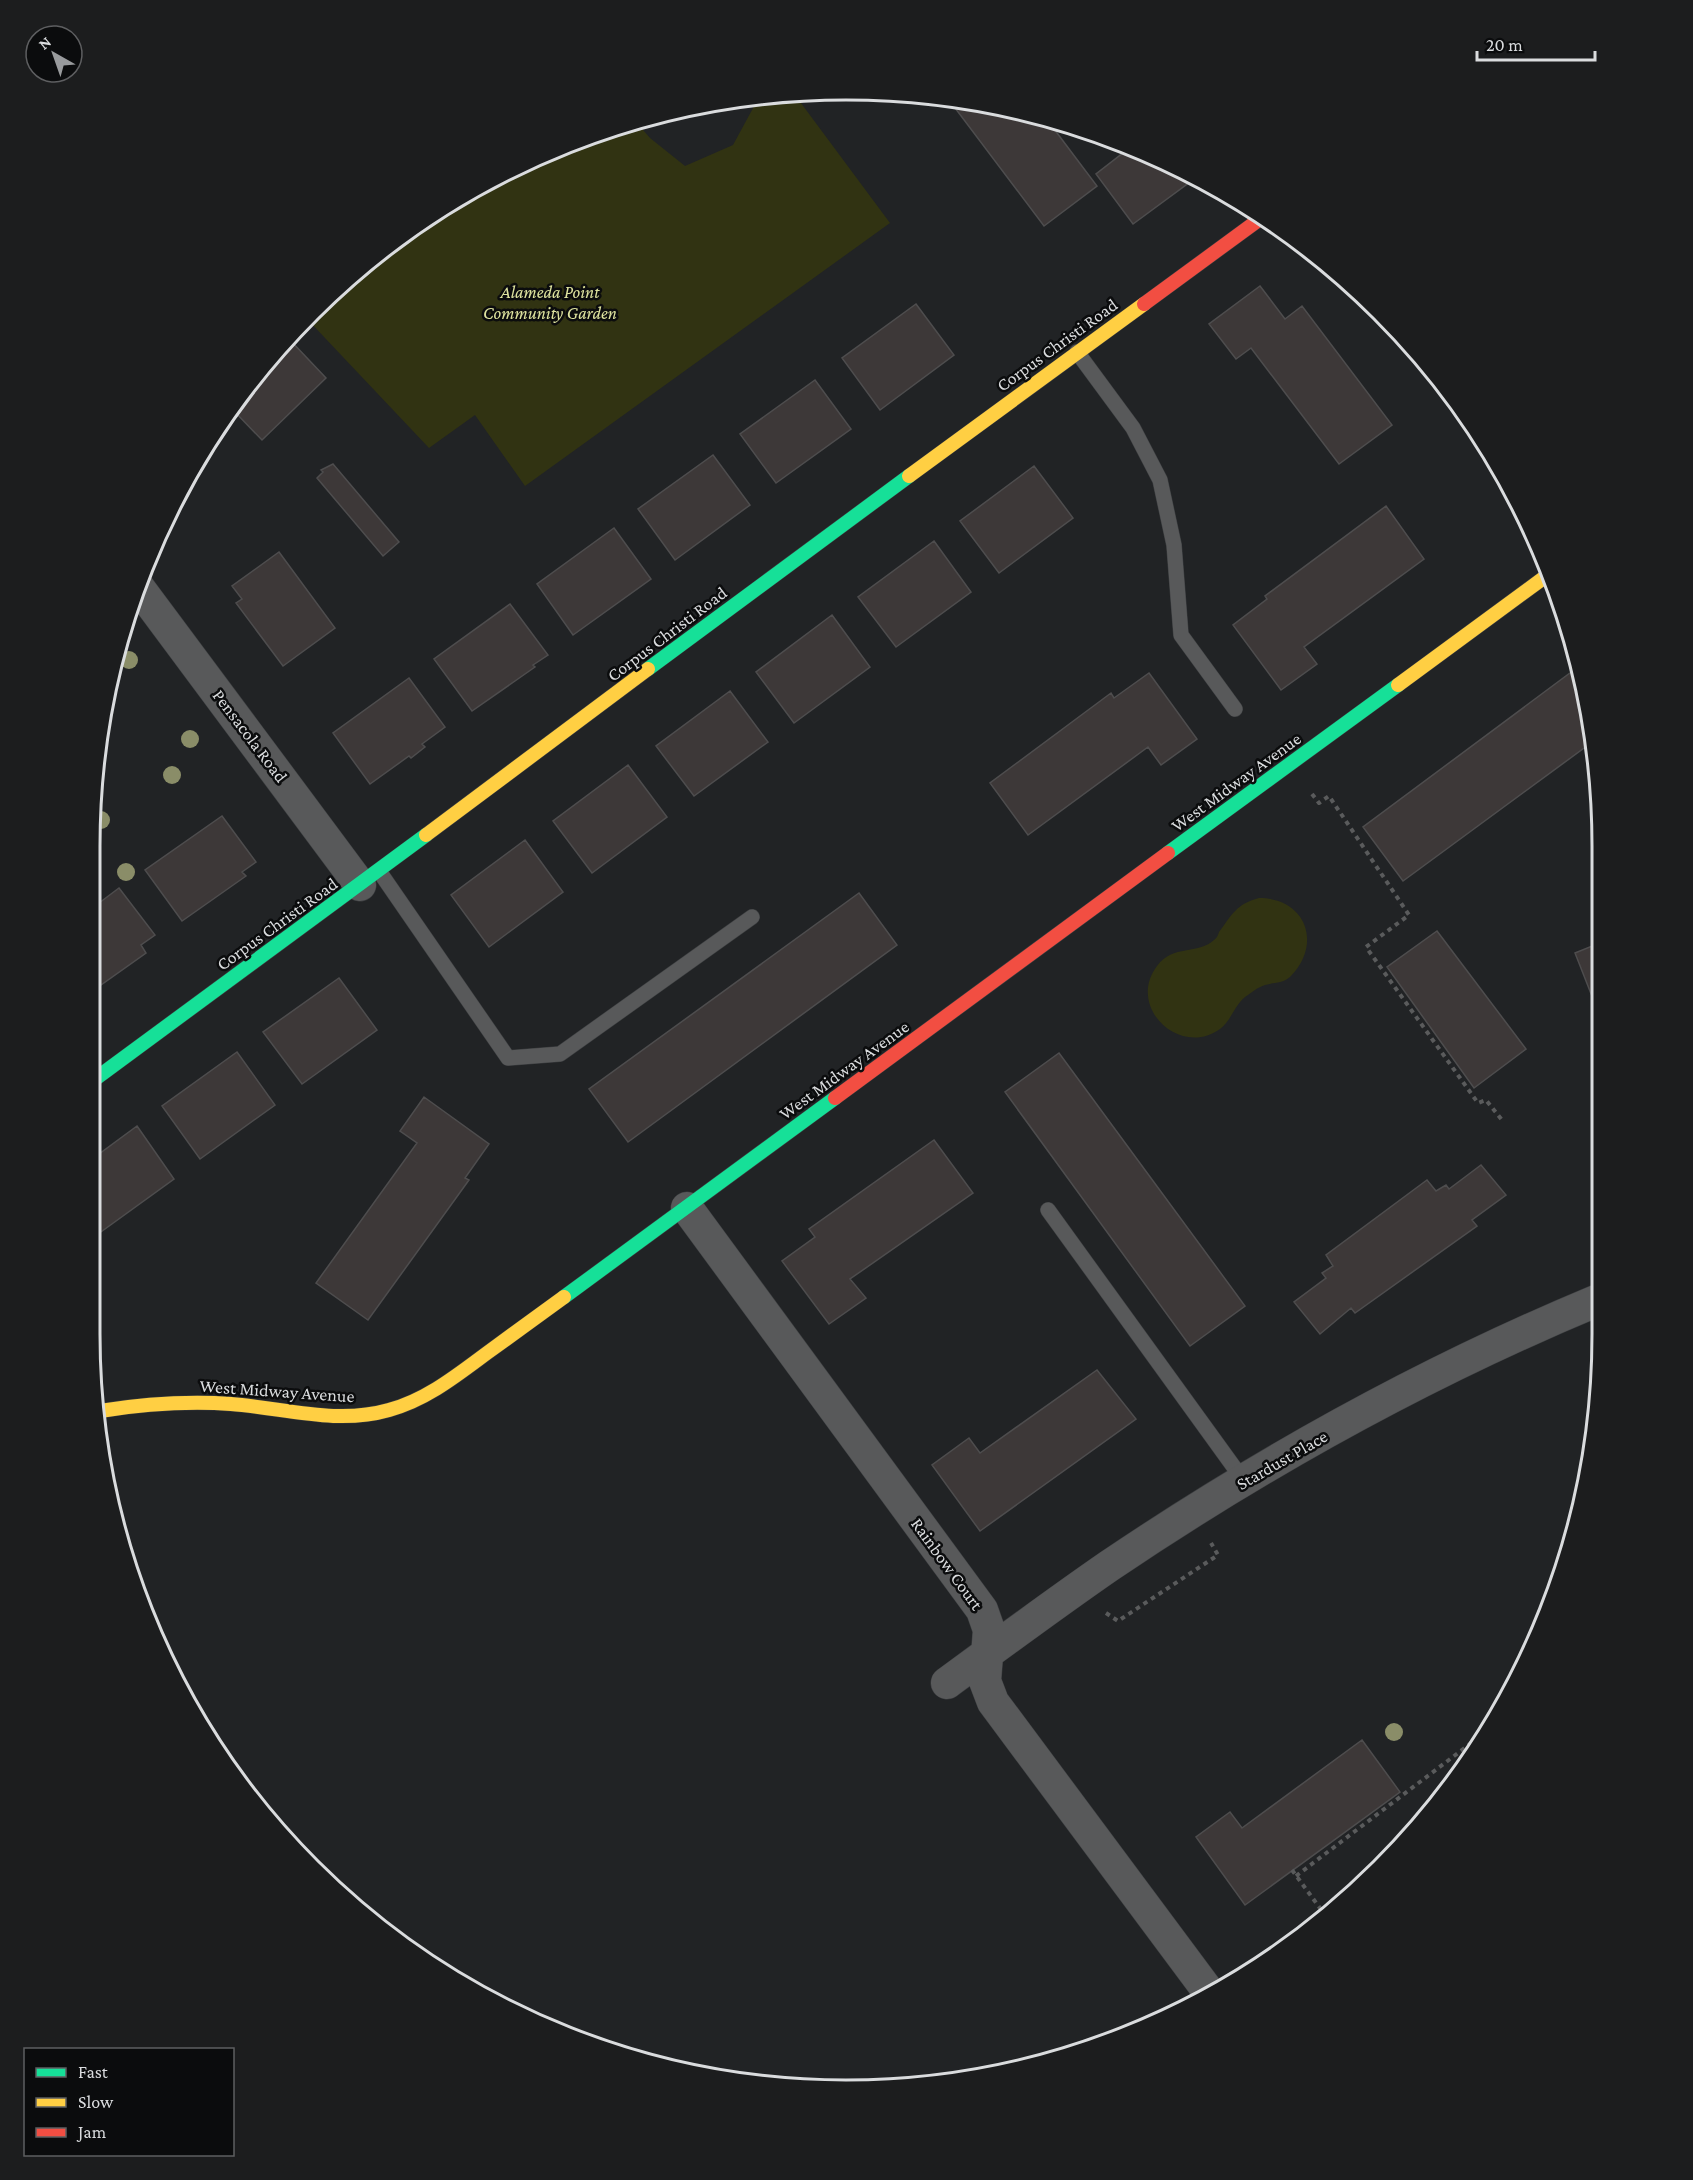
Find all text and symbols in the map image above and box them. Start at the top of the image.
north arrow [24,24,84,84]
scale bar [1477,24,1596,62]
text: N [35,33,54,53]
text: 20 m [1486,35,1523,55]
park label: Alameda Point Community Garden [483,282,617,323]
street label: Corpus Christi Road [993,294,1122,395]
street label: Corpus Christi Road [603,582,731,685]
street label: Pensacola Road [209,686,292,787]
street label: West Midway Avenue [1167,728,1305,836]
street label: Corpus Christi Road [213,873,342,974]
street label: West Midway Avenue [775,1016,913,1124]
street label: West Midway Avenue [199,1376,355,1406]
street label: Stardust Place [1233,1426,1331,1494]
street label: Rainbow Court [907,1514,988,1615]
legend [24,2048,234,2156]
text: Fast [78,2062,109,2082]
text: Slow [78,2092,114,2112]
text: Jam [76,2122,107,2142]

